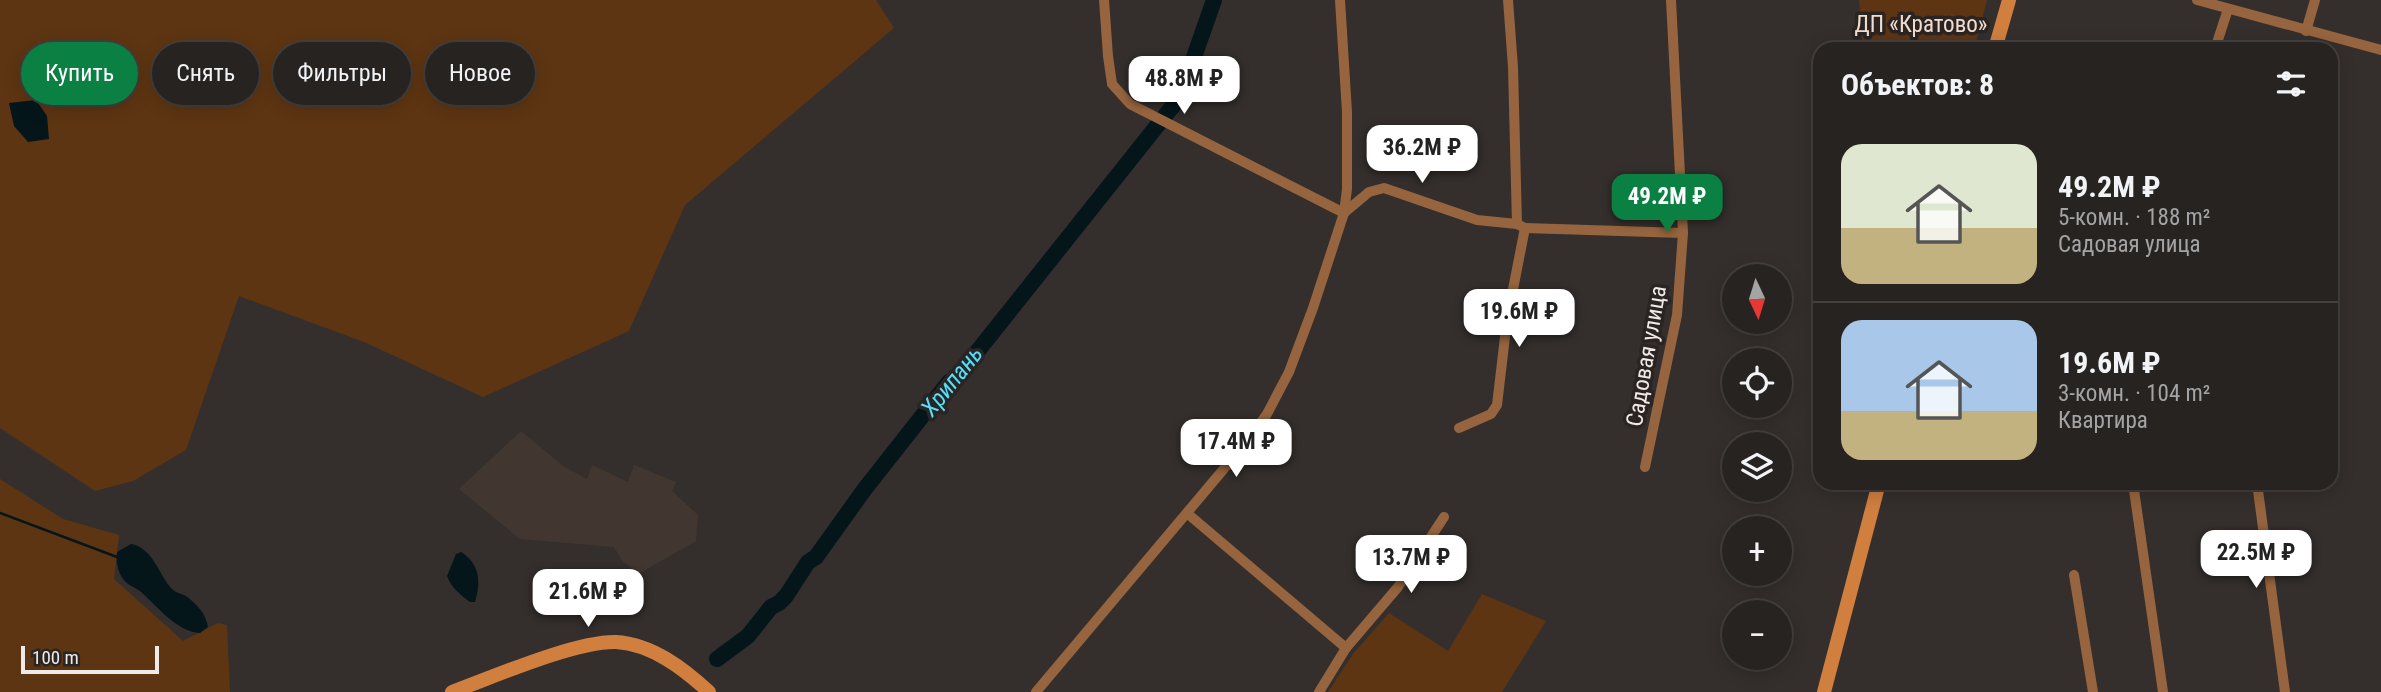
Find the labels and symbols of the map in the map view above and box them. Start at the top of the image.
park label: ДП «Кратово» [1855,11,1987,38]
pin: 48.8M ₽ [1119,57,1249,116]
pin: 36.2M ₽ [1357,125,1487,185]
pin: 49.2M ₽ [1602,174,1732,234]
north arrow [1722,264,1792,334]
street label: Садовая улица [1621,284,1672,429]
pin: 19.6M ₽ [1454,290,1584,349]
water label: Хрипань [915,340,989,423]
pin: 17.4M ₽ [1171,420,1301,479]
pin: 22.5M ₽ [2191,530,2321,590]
pin: 13.7M ₽ [1346,536,1476,595]
pin: 21.6M ₽ [523,570,653,629]
scale bar [21,643,159,675]

